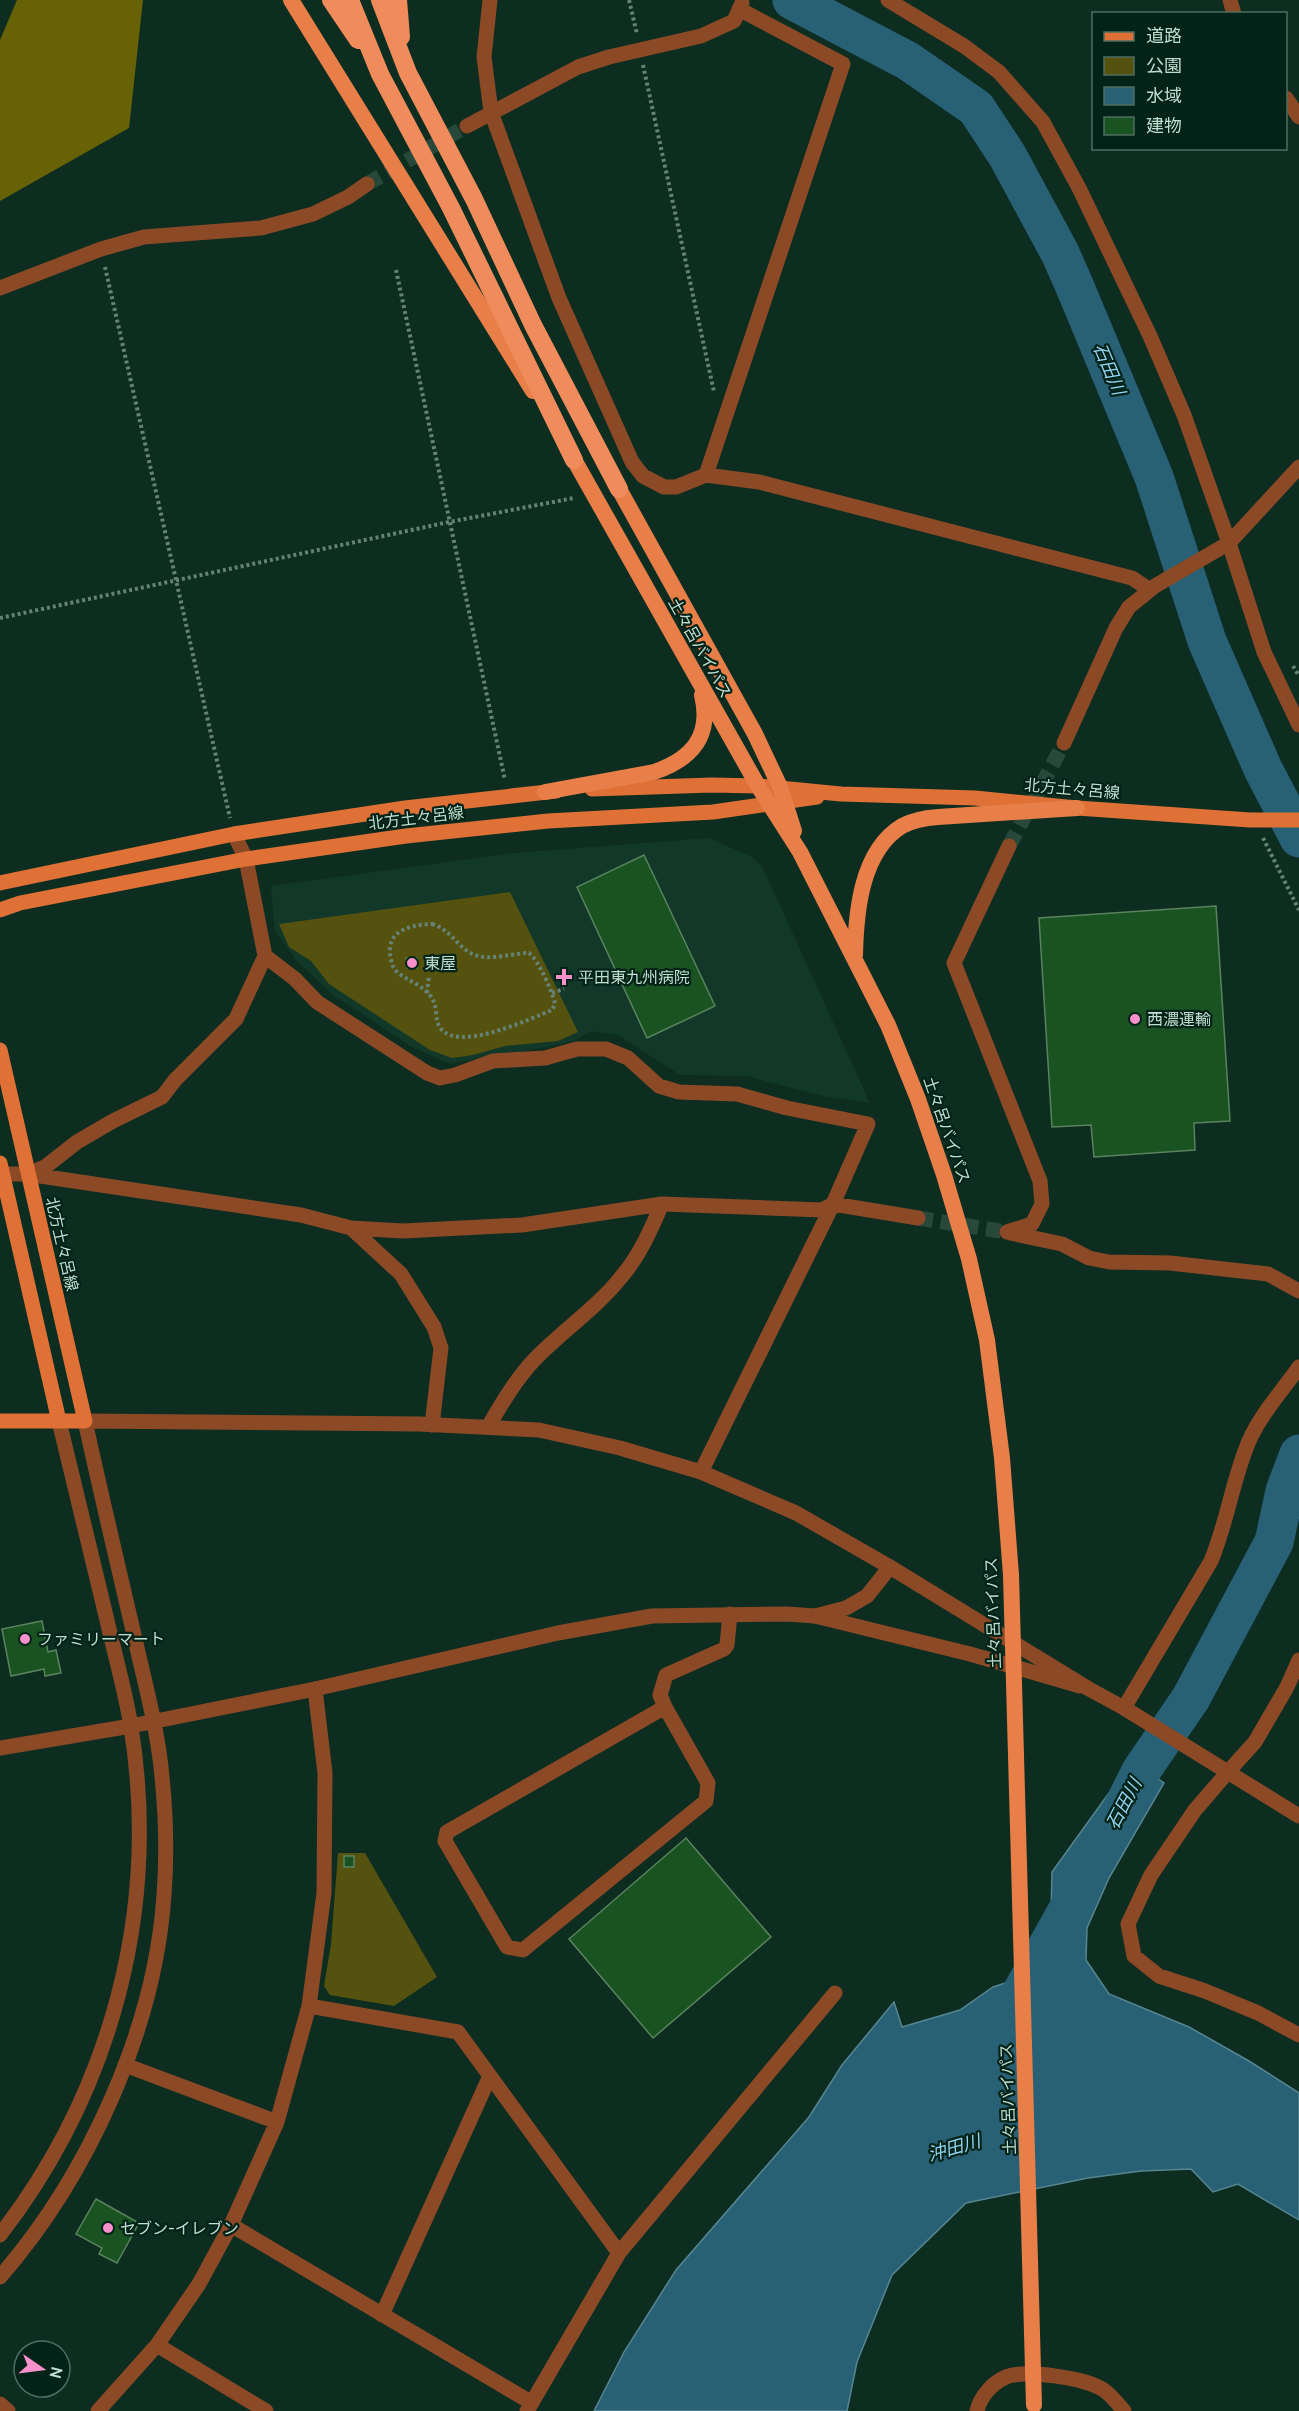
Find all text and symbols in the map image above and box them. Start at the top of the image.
legend [1092,12,1287,150]
text: 道路 [1146,25,1182,47]
text: 公園 [1146,55,1182,77]
text: 水域 [1146,85,1182,107]
text: 建物 [1146,115,1182,137]
water label: 石田川 [1088,340,1130,400]
street label: 土々呂バイパス [665,595,735,701]
street label: 北方土々呂線 [1023,775,1121,803]
street label: 北方土々呂線 [367,803,465,833]
place label: 東屋 [424,954,456,973]
marker: 東屋 [405,956,419,970]
marker: 平田東九州病院 [555,968,573,986]
place label: 平田東九州病院 [578,968,690,987]
place label: 西濃運輸 [1147,1010,1211,1029]
marker: 西濃運輸 [1128,1012,1142,1026]
street label: 土々呂バイパス [920,1074,974,1186]
street label: 北方土々呂線 [42,1195,82,1293]
street label: 土々呂バイパス [982,1557,1004,1669]
place label: ファミリーマート [37,1630,165,1649]
marker: ファミリーマート [18,1632,32,1646]
water label: 石田川 [1102,1773,1147,1833]
street label: 土々呂バイパス [997,2043,1019,2155]
water label: 沖田川 [925,2129,985,2166]
place label: セブン-イレブン [120,2219,239,2238]
marker: セブン-イレブン [101,2221,115,2235]
north arrow [12,2339,72,2399]
text: N [45,2365,67,2380]

